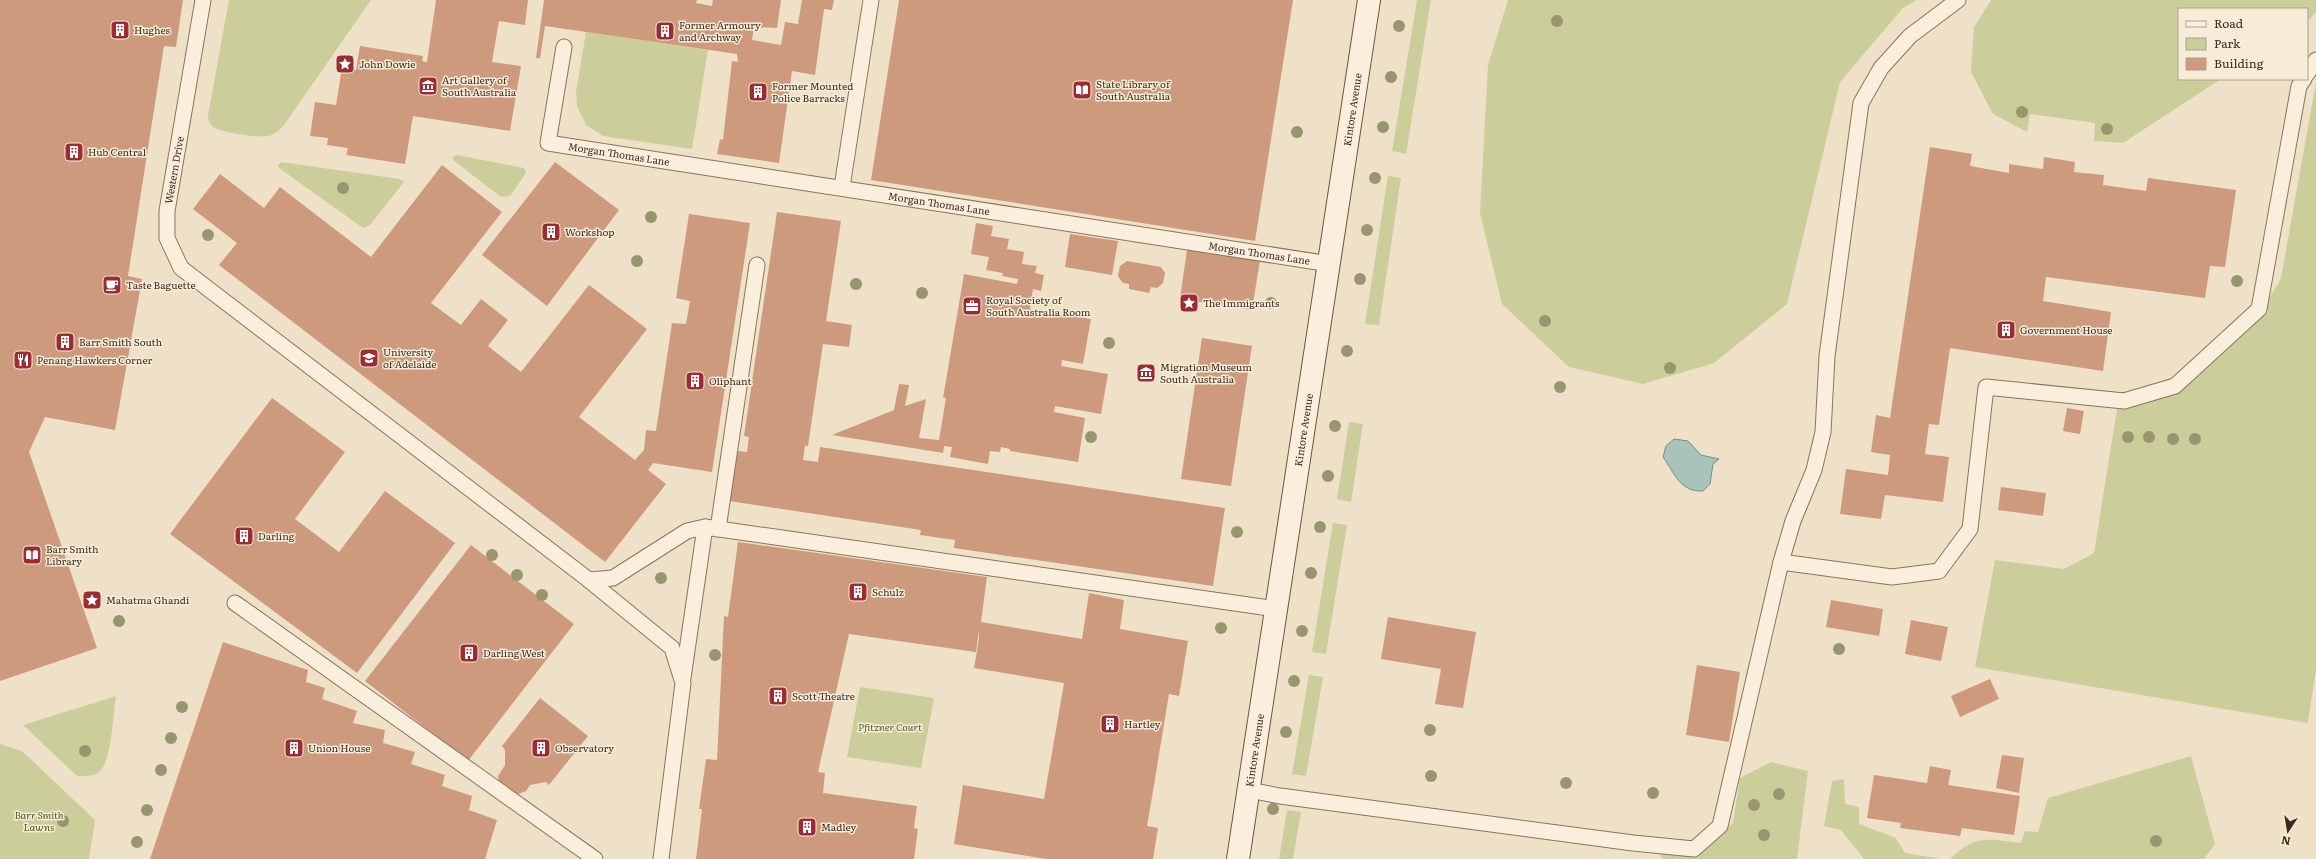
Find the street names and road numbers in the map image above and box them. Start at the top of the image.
street label: Kintore Avenue [1339,72,1365,147]
street label: Western Drive [160,135,187,205]
street label: Morgan Thomas Lane [567,138,671,169]
street label: Morgan Thomas Lane [887,188,991,218]
street label: Morgan Thomas Lane [1207,237,1311,268]
street label: Kintore Avenue [1290,392,1316,468]
street label: Kintore Avenue [1241,712,1267,788]

